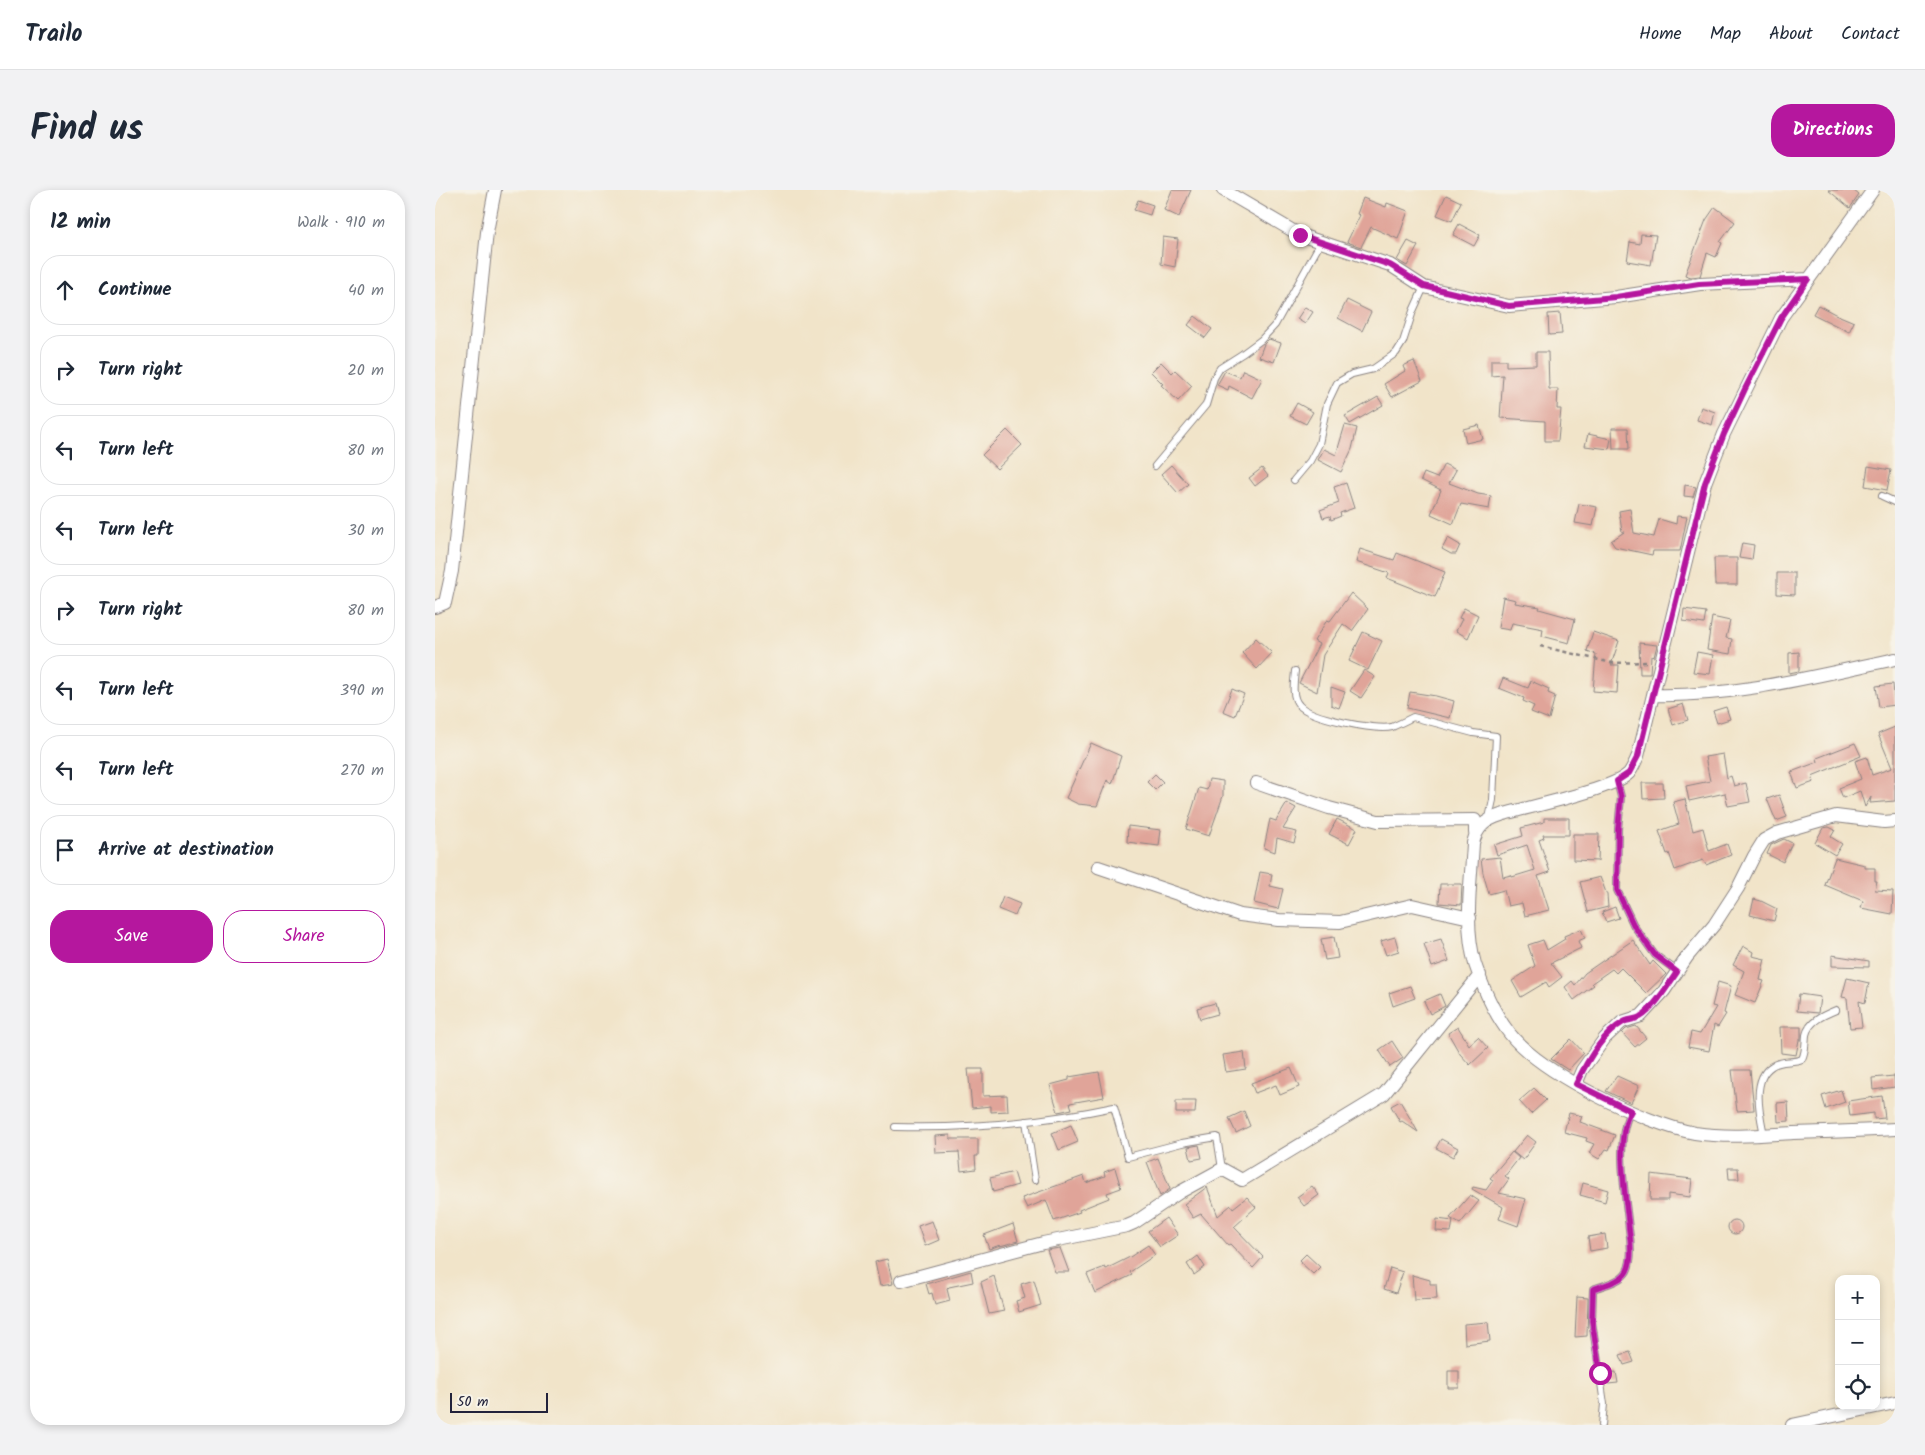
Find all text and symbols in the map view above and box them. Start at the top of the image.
text: Trailo [25,15,83,54]
text: Home [1639,20,1682,49]
text: Map [1710,20,1741,49]
text: About [1769,20,1813,49]
text: Contact [1841,20,1900,49]
text: Find us [30,102,143,158]
button: Directions [1771,104,1895,157]
text: 12 min [50,206,111,239]
text: Walk · 910 m [297,210,385,235]
route end [1289,224,1312,247]
text: Continue [98,275,171,305]
icon: ahead [51,276,79,304]
text: 40 m [348,278,384,303]
text: Turn right [98,355,183,385]
icon: right [51,356,79,384]
text: 20 m [348,358,384,383]
text: Turn left [98,435,173,465]
icon: left [51,436,79,464]
text: 80 m [347,438,384,463]
text: Turn left [98,515,173,545]
icon: left [51,516,79,544]
text: 30 m [348,518,384,543]
text: Turn right [98,595,183,625]
icon: right [51,596,79,624]
text: 80 m [347,598,384,623]
text: Turn left [98,675,173,705]
icon: left [51,676,79,704]
text: 390 m [340,678,384,703]
text: Turn left [98,755,173,785]
icon: left [51,756,79,784]
text: 270 m [340,758,384,783]
text: Arrive at destination [98,835,274,865]
icon: arrive [51,836,79,864]
button: Save [50,910,213,963]
button: Share [223,910,385,963]
map controls [1835,1275,1880,1410]
button: + [1835,1275,1880,1320]
button: − [1835,1320,1880,1365]
route start [1589,1362,1612,1385]
button: locate [1835,1365,1880,1410]
scale bar [450,1390,547,1413]
text: 50 m [457,1391,488,1413]

